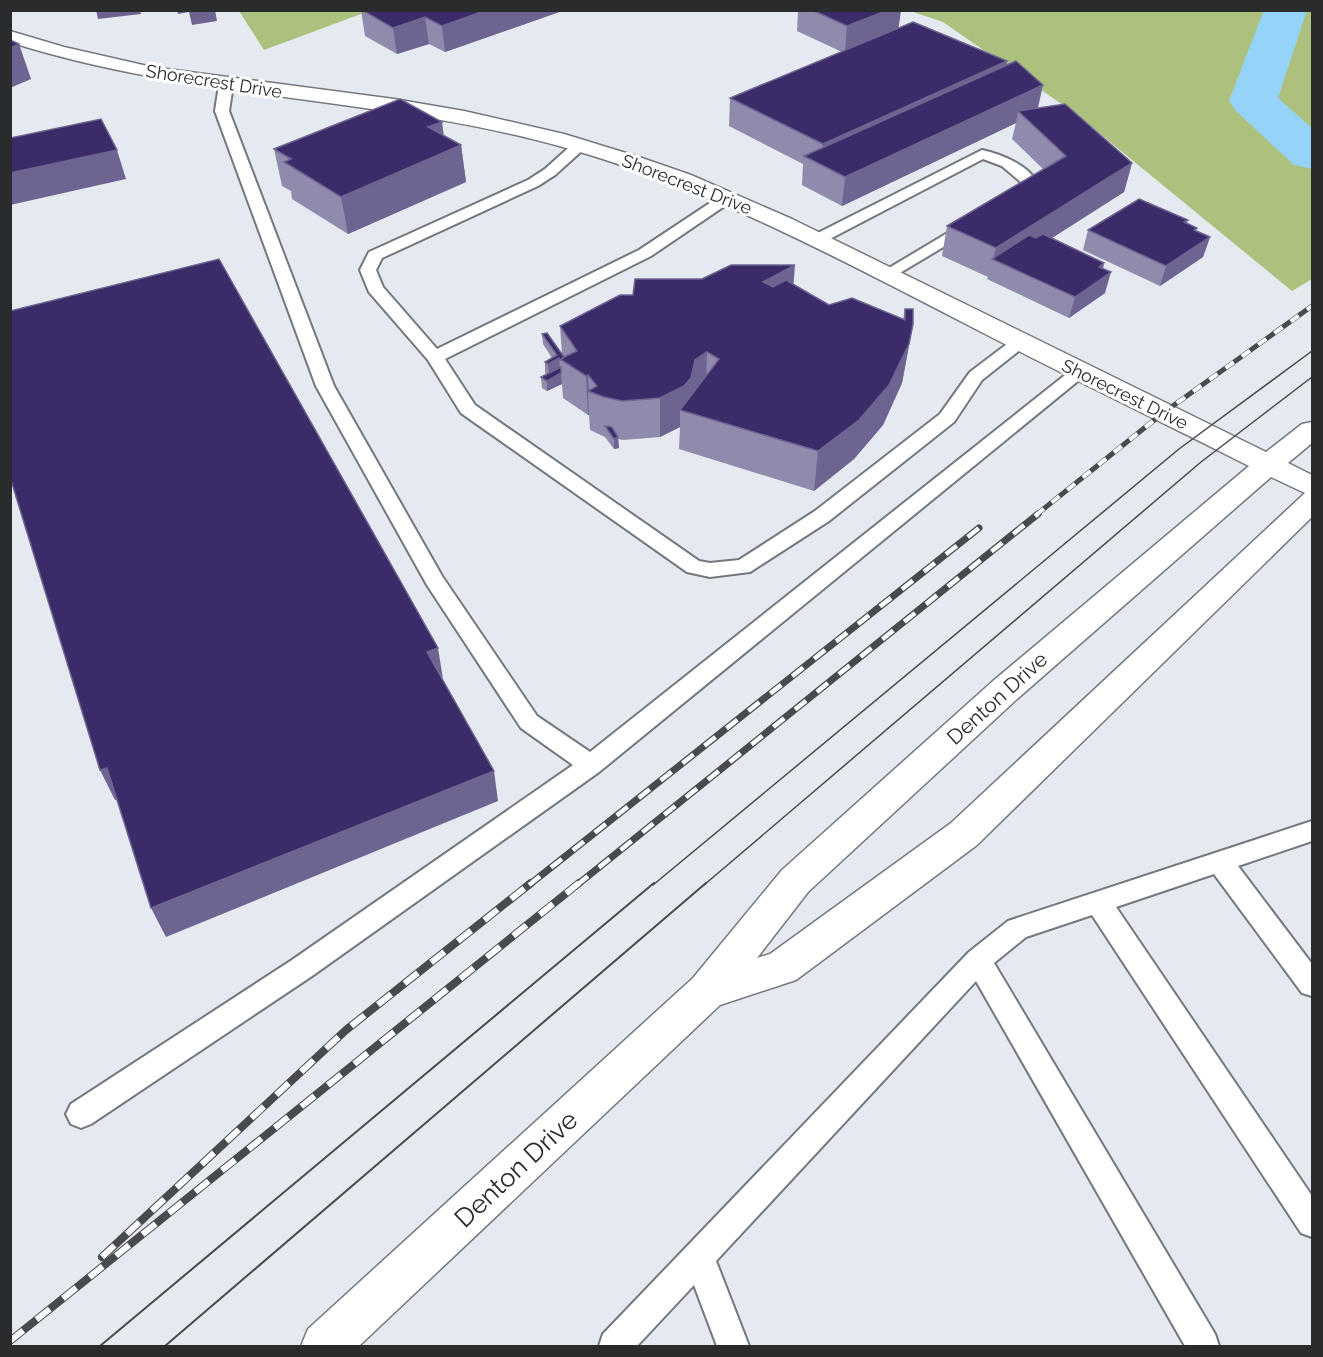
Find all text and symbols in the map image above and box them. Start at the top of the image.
street label: Shorecrest Drive [144,60,284,102]
street label: Shorecrest Drive [619,150,755,219]
street label: Shorecrest Drive [1059,354,1192,434]
street label: Denton Drive [942,646,1052,750]
street label: Denton Drive [448,1105,584,1233]

